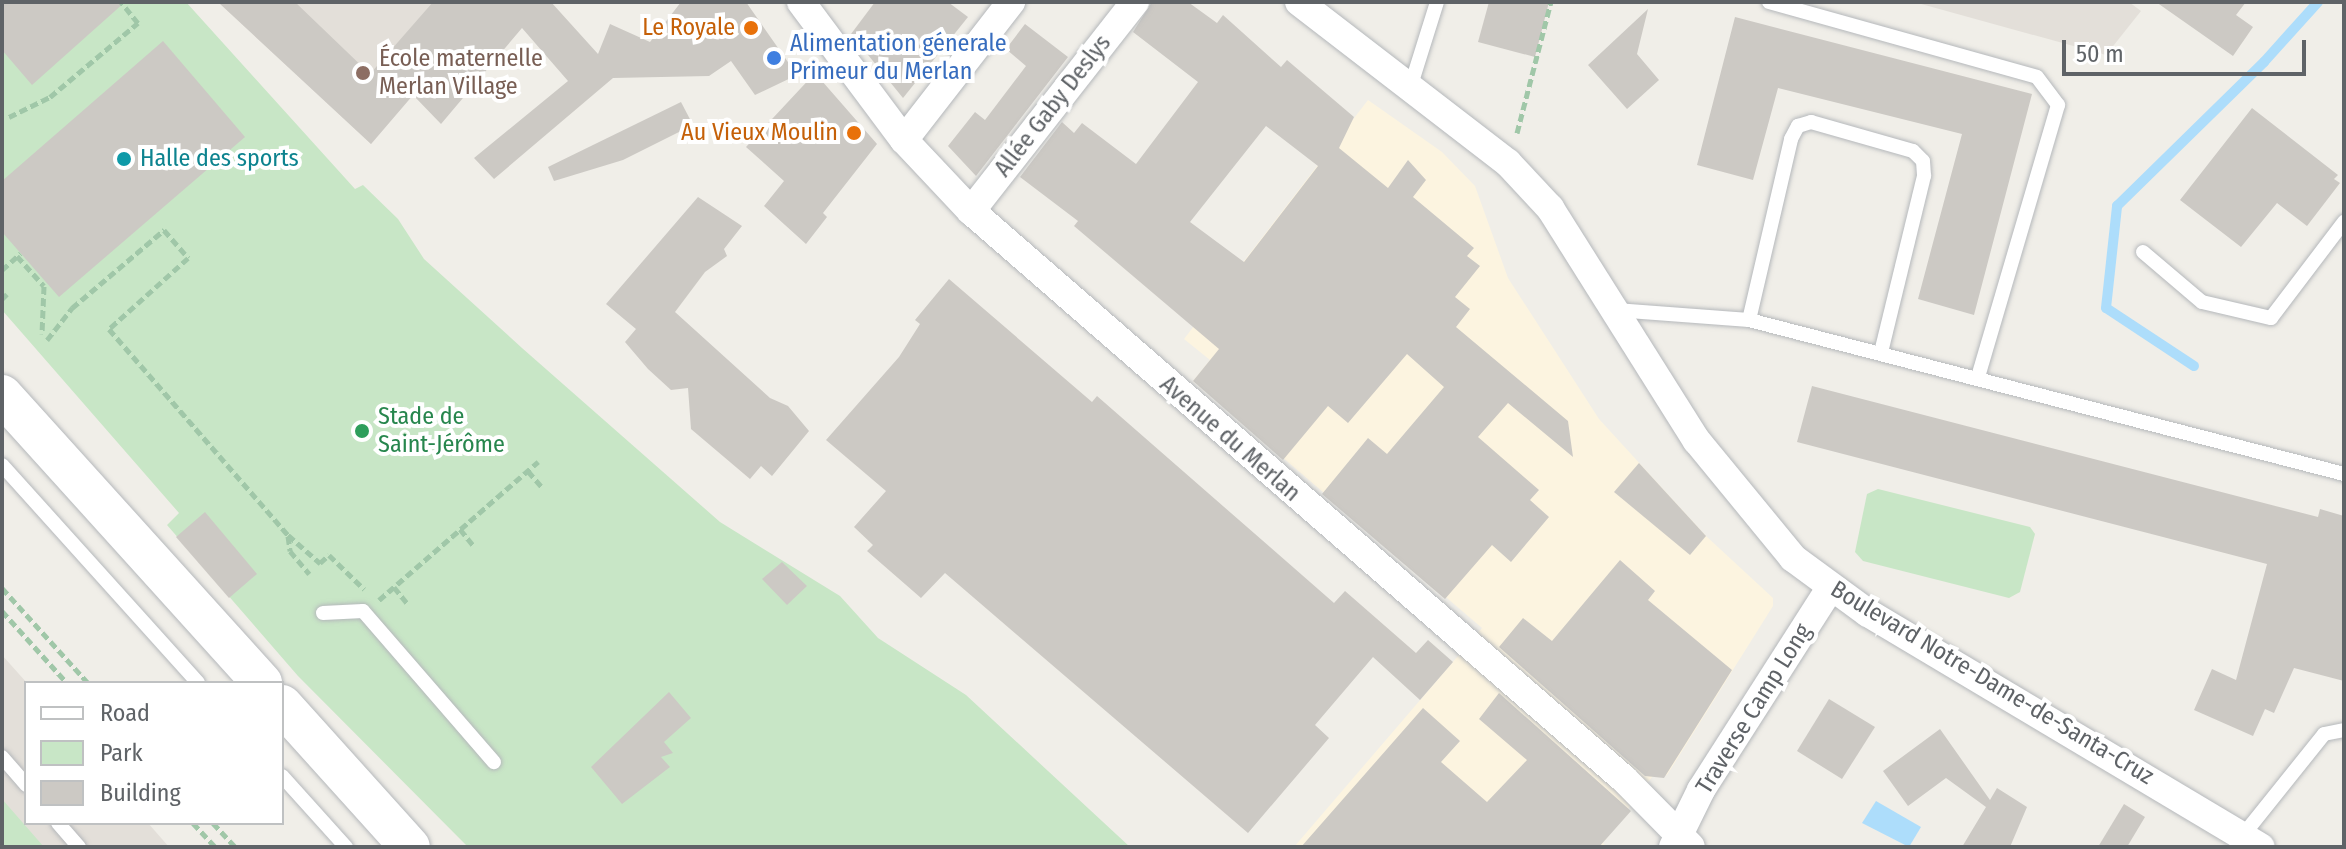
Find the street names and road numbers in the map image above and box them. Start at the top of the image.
street label: Allée Gaby Deslys [989,29,1117,183]
street label: Avenue du Merlan [1154,370,1306,508]
street label: Boulevard Notre-Dame-de-Santa-Cruz [1825,575,2159,791]
street label: Traverse Camp Long [1690,619,1818,799]

